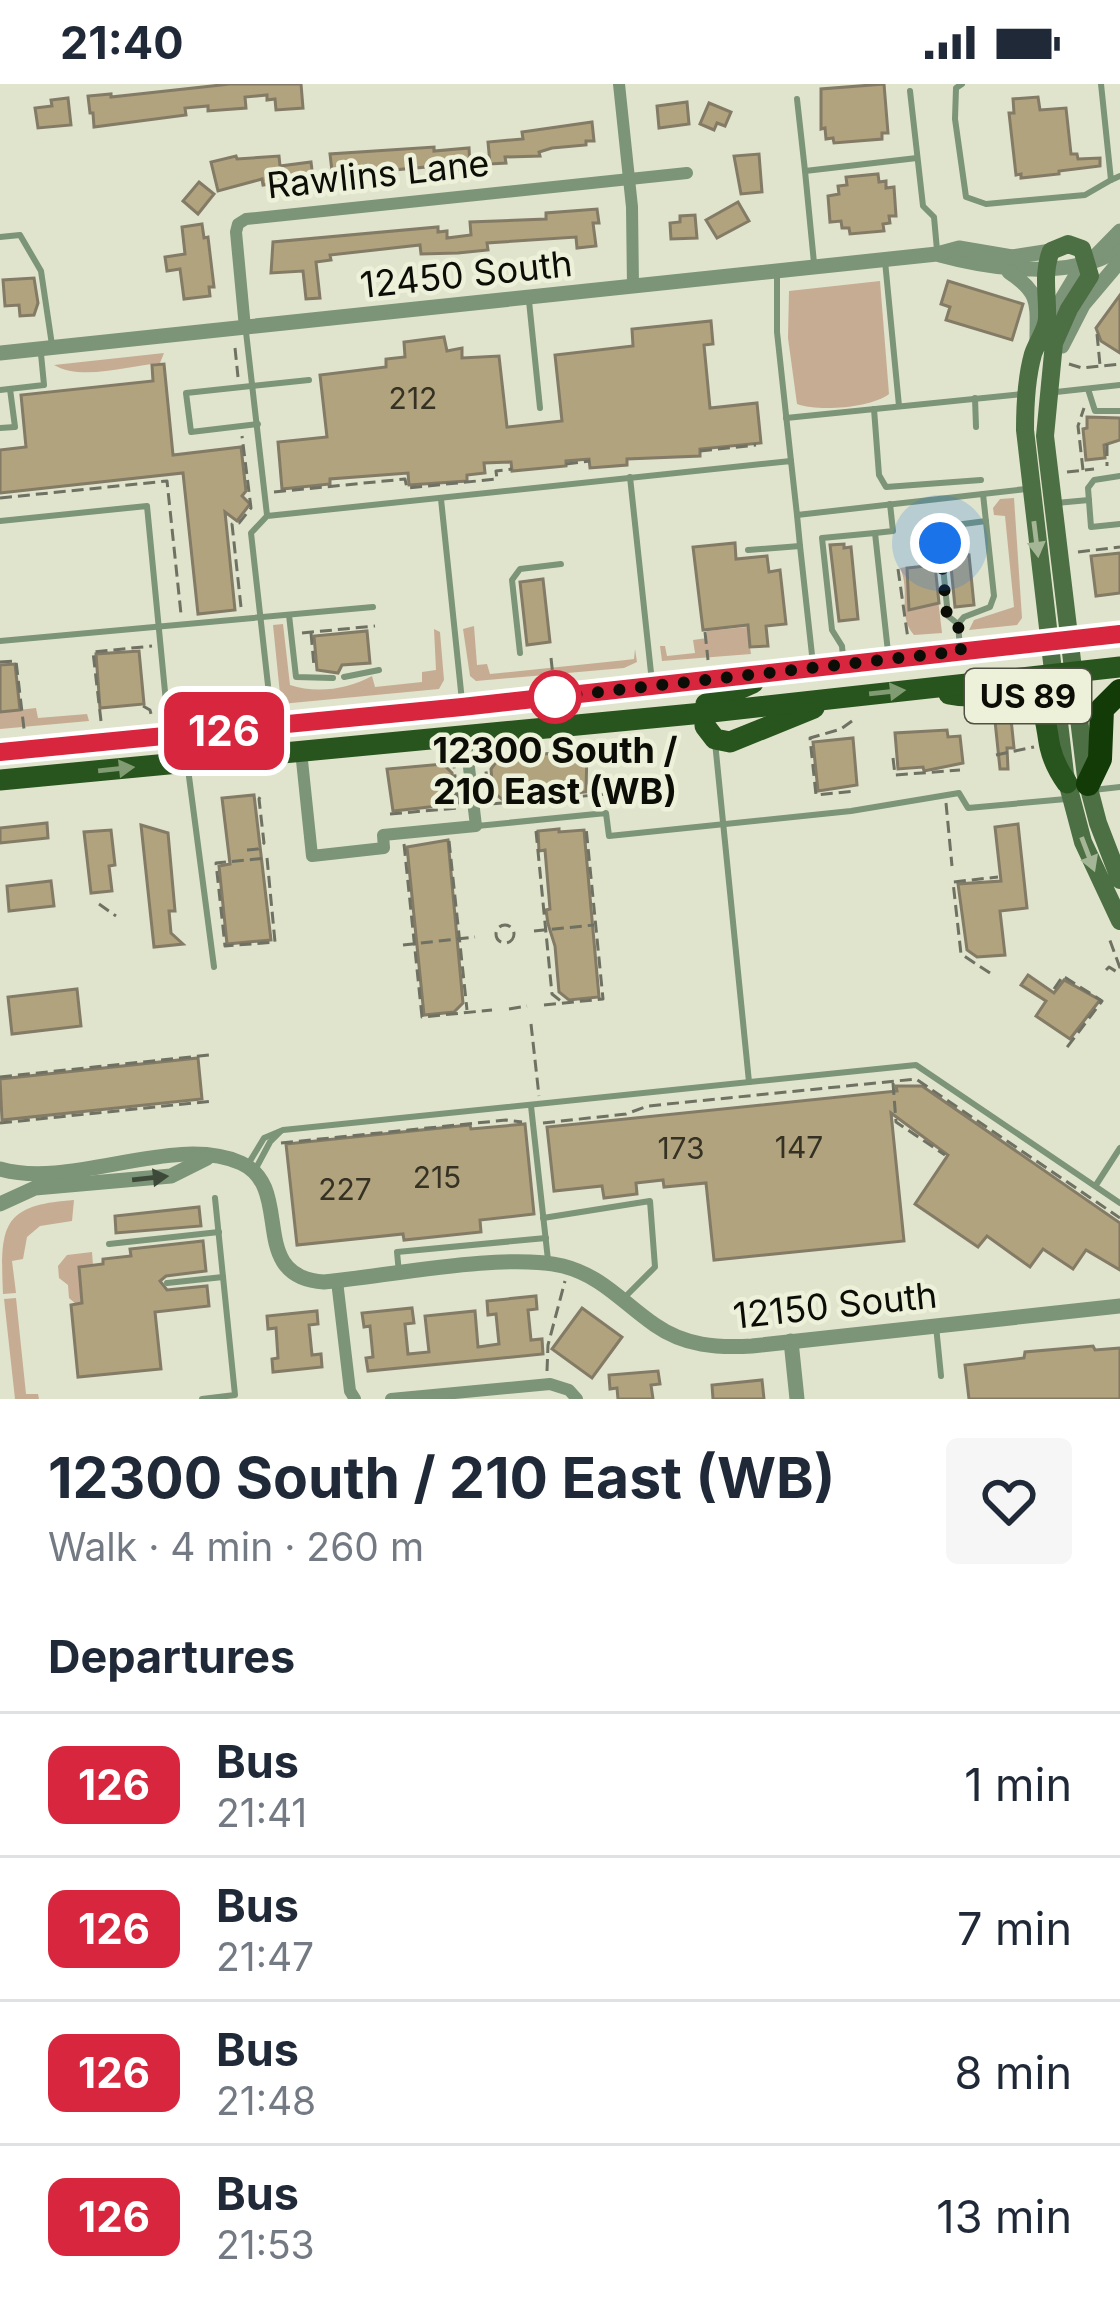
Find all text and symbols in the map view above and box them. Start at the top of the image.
text: 21:40 [60,15,184,70]
street label: Rawlins Lane [265,140,491,208]
street label: 12450 South [358,241,574,307]
house number: 212 [389,380,437,416]
your location [910,513,970,573]
one-way arrow [1027,521,1046,558]
road number: US 89 [965,669,1091,723]
marker: 12300 South / 210 East (WB) [530,672,580,722]
one-way arrow [869,682,906,701]
line badge: 126 [155,692,293,770]
text: 126 [188,705,260,756]
place label: 12300 South / 210 East (WB) [433,728,677,813]
one-way arrow [98,759,136,778]
one-way arrow [1080,836,1099,872]
house number: 147 [775,1129,823,1165]
house number: 173 [657,1130,705,1166]
house number: 215 [413,1159,461,1195]
one-way arrow [132,1168,169,1187]
house number: 227 [318,1171,372,1207]
street label: 12150 South [731,1272,939,1338]
button: heart [946,1438,1072,1564]
text: 12300 South / 210 East (WB) [48,1443,835,1512]
text: Walk · 4 min · 260 m [48,1523,424,1570]
text: Departures [48,1629,295,1684]
text: Bus [216,1734,299,1789]
text: 1 min [964,1757,1072,1812]
text: 126 [78,1759,150,1810]
text: 21:41 [216,1789,307,1836]
text: Bus [216,1878,299,1933]
text: 7 min [957,1901,1072,1956]
text: 126 [78,1903,150,1954]
text: 21:47 [216,1933,314,1980]
text: Bus [216,2022,299,2077]
text: 8 min [955,2045,1072,2100]
text: 126 [78,2047,150,2098]
text: 21:48 [216,2077,316,2124]
text: Bus [216,2166,299,2221]
text: 13 min [936,2189,1072,2244]
text: 126 [78,2191,150,2242]
text: 21:53 [216,2221,315,2268]

